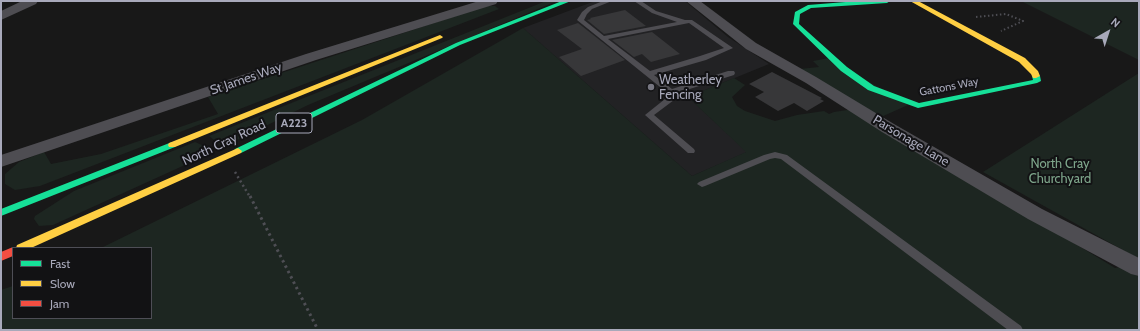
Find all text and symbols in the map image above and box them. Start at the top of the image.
north arrow [1088,12,1128,52]
text: N [1108,15,1123,31]
street label: St James Way [208,59,284,99]
place label: Weatherley Fencing [659,72,722,103]
street label: Gattons Way [918,75,980,99]
marker: Weatherley Fencing [646,82,656,92]
street label: Parsonage Lane [870,112,952,170]
road number: A223 [276,113,312,133]
street label: North Cray Road [180,117,268,169]
park label: North Cray Churchyard [1029,156,1091,187]
legend [12,247,152,319]
text: Fast [50,256,70,271]
text: Slow [50,276,75,291]
text: Jam [50,296,69,311]

